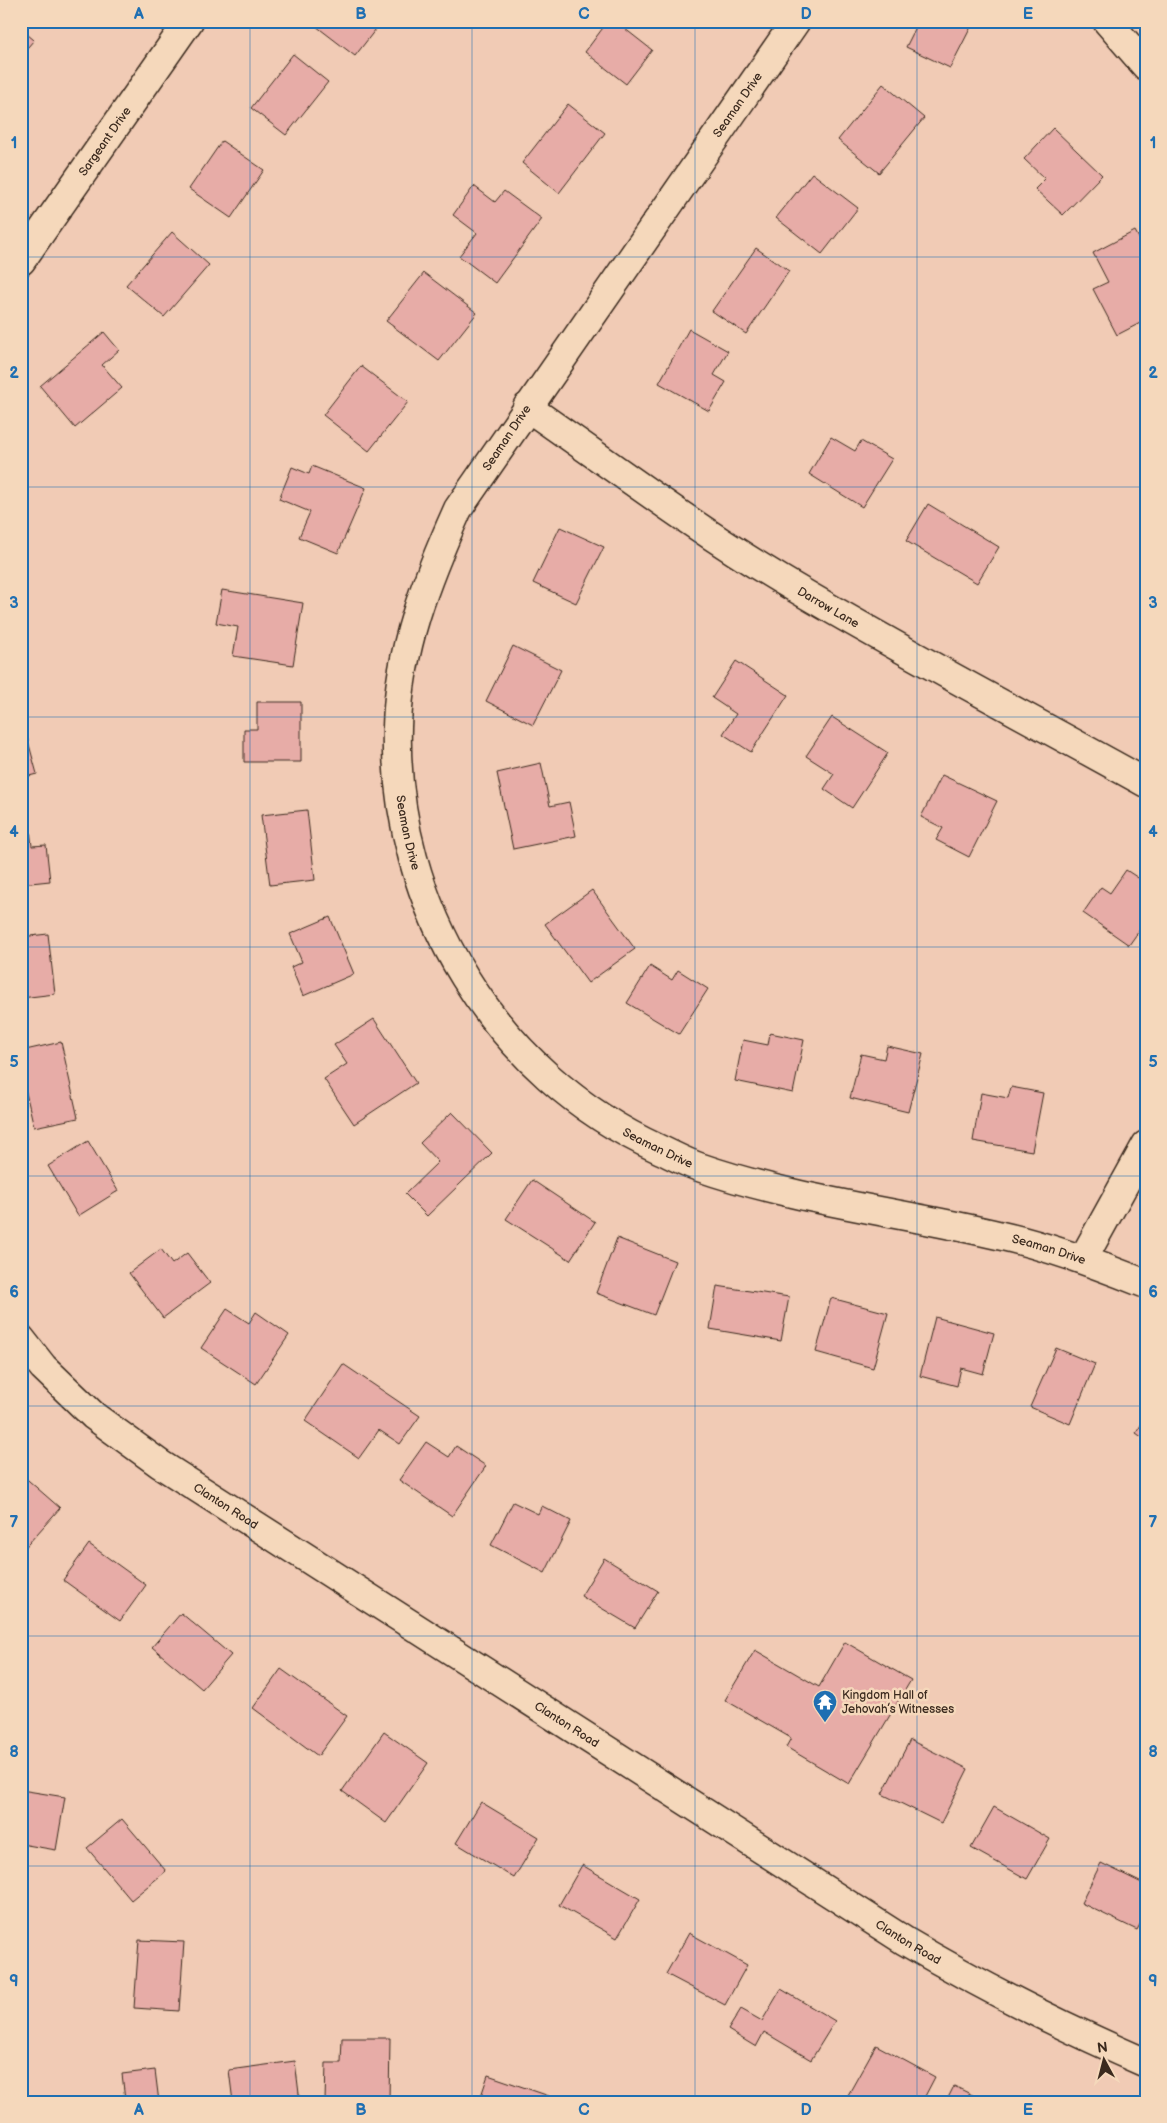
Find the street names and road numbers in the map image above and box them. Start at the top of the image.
street label: Seaman Drive [710,70,766,140]
street label: Sargeant Drive [75,104,134,179]
street label: Seaman Drive [480,402,534,474]
street label: Darrow Lane [795,584,862,631]
street label: Seaman Drive [393,794,423,872]
street label: Seaman Drive [620,1124,695,1171]
street label: Seaman Drive [1010,1231,1088,1268]
street label: Clanton Road [191,1480,261,1532]
street label: Clanton Road [532,1698,602,1751]
street label: Clanton Road [873,1917,944,1968]

